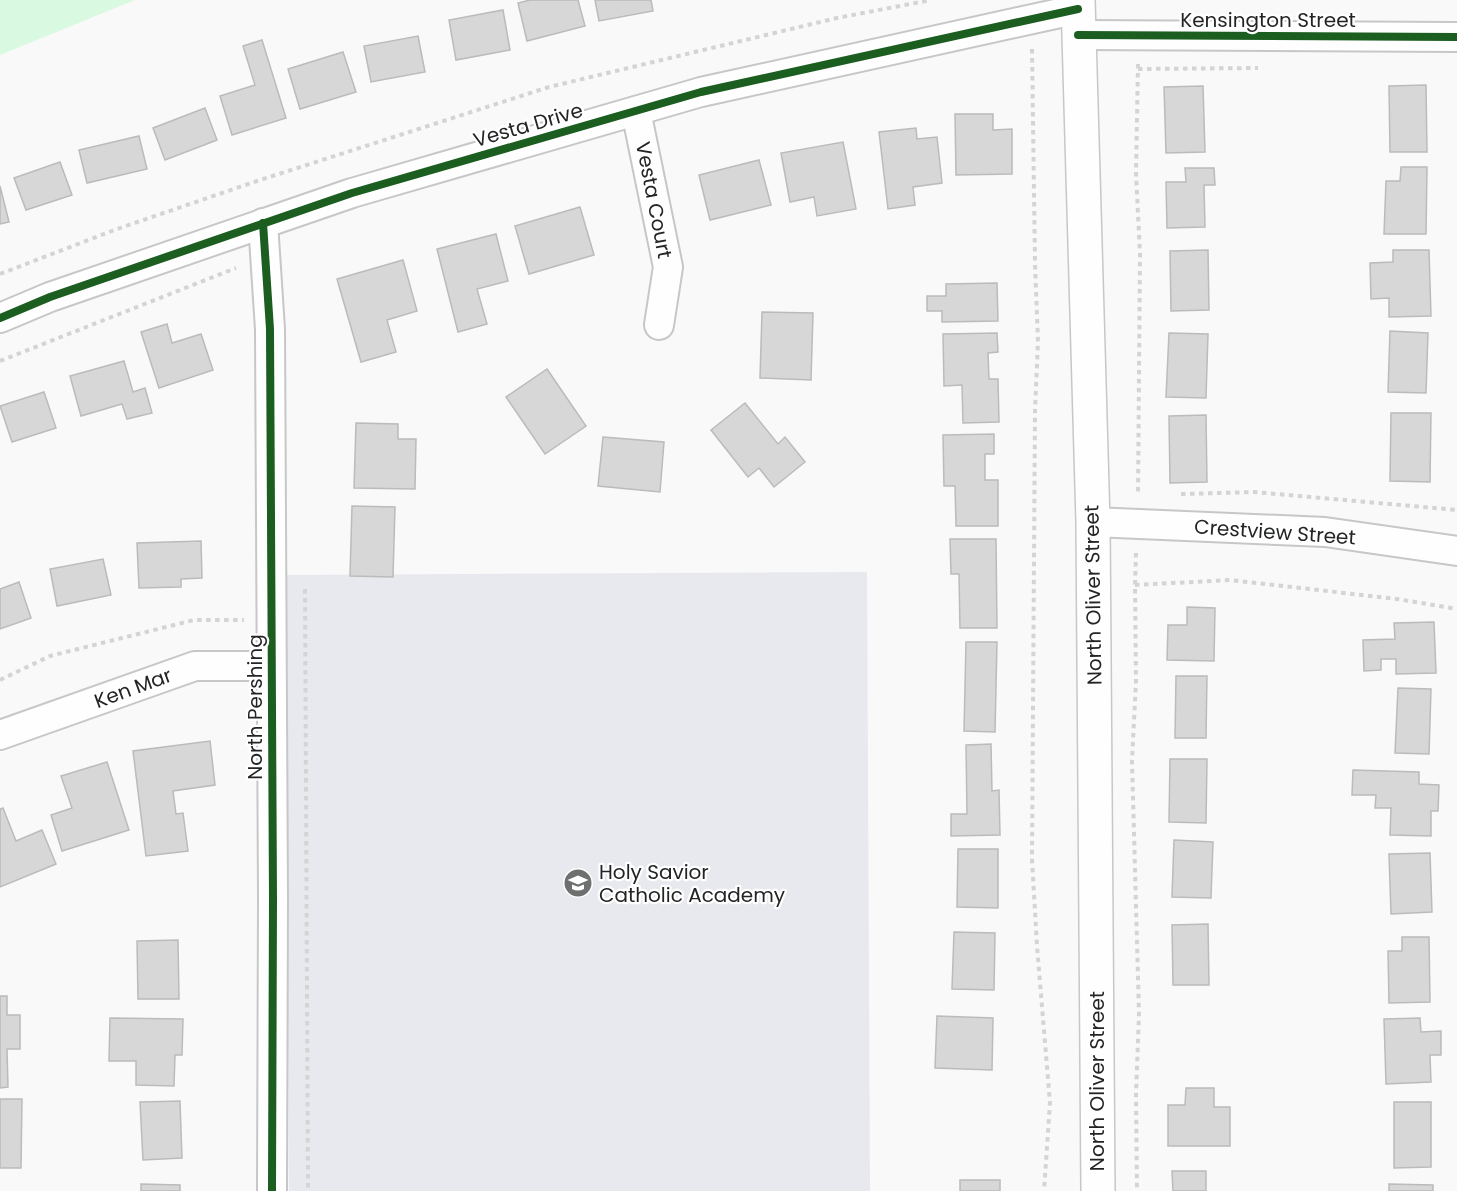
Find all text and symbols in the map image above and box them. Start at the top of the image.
street label: Kensington Street [1180,6,1356,34]
street label: Vesta Drive [470,96,586,154]
street label: Vesta Court [629,139,679,261]
street label: North Oliver Street [1077,505,1109,685]
street label: Crestview Street [1193,512,1357,552]
street label: North Pershing [241,634,269,780]
street label: Ken Mar [90,661,176,715]
place label: Holy Savior Catholic Academy [599,858,785,909]
school or university icon: Holy Savior Catholic Academy [562,867,594,899]
street label: North Oliver Street [1083,991,1111,1171]

